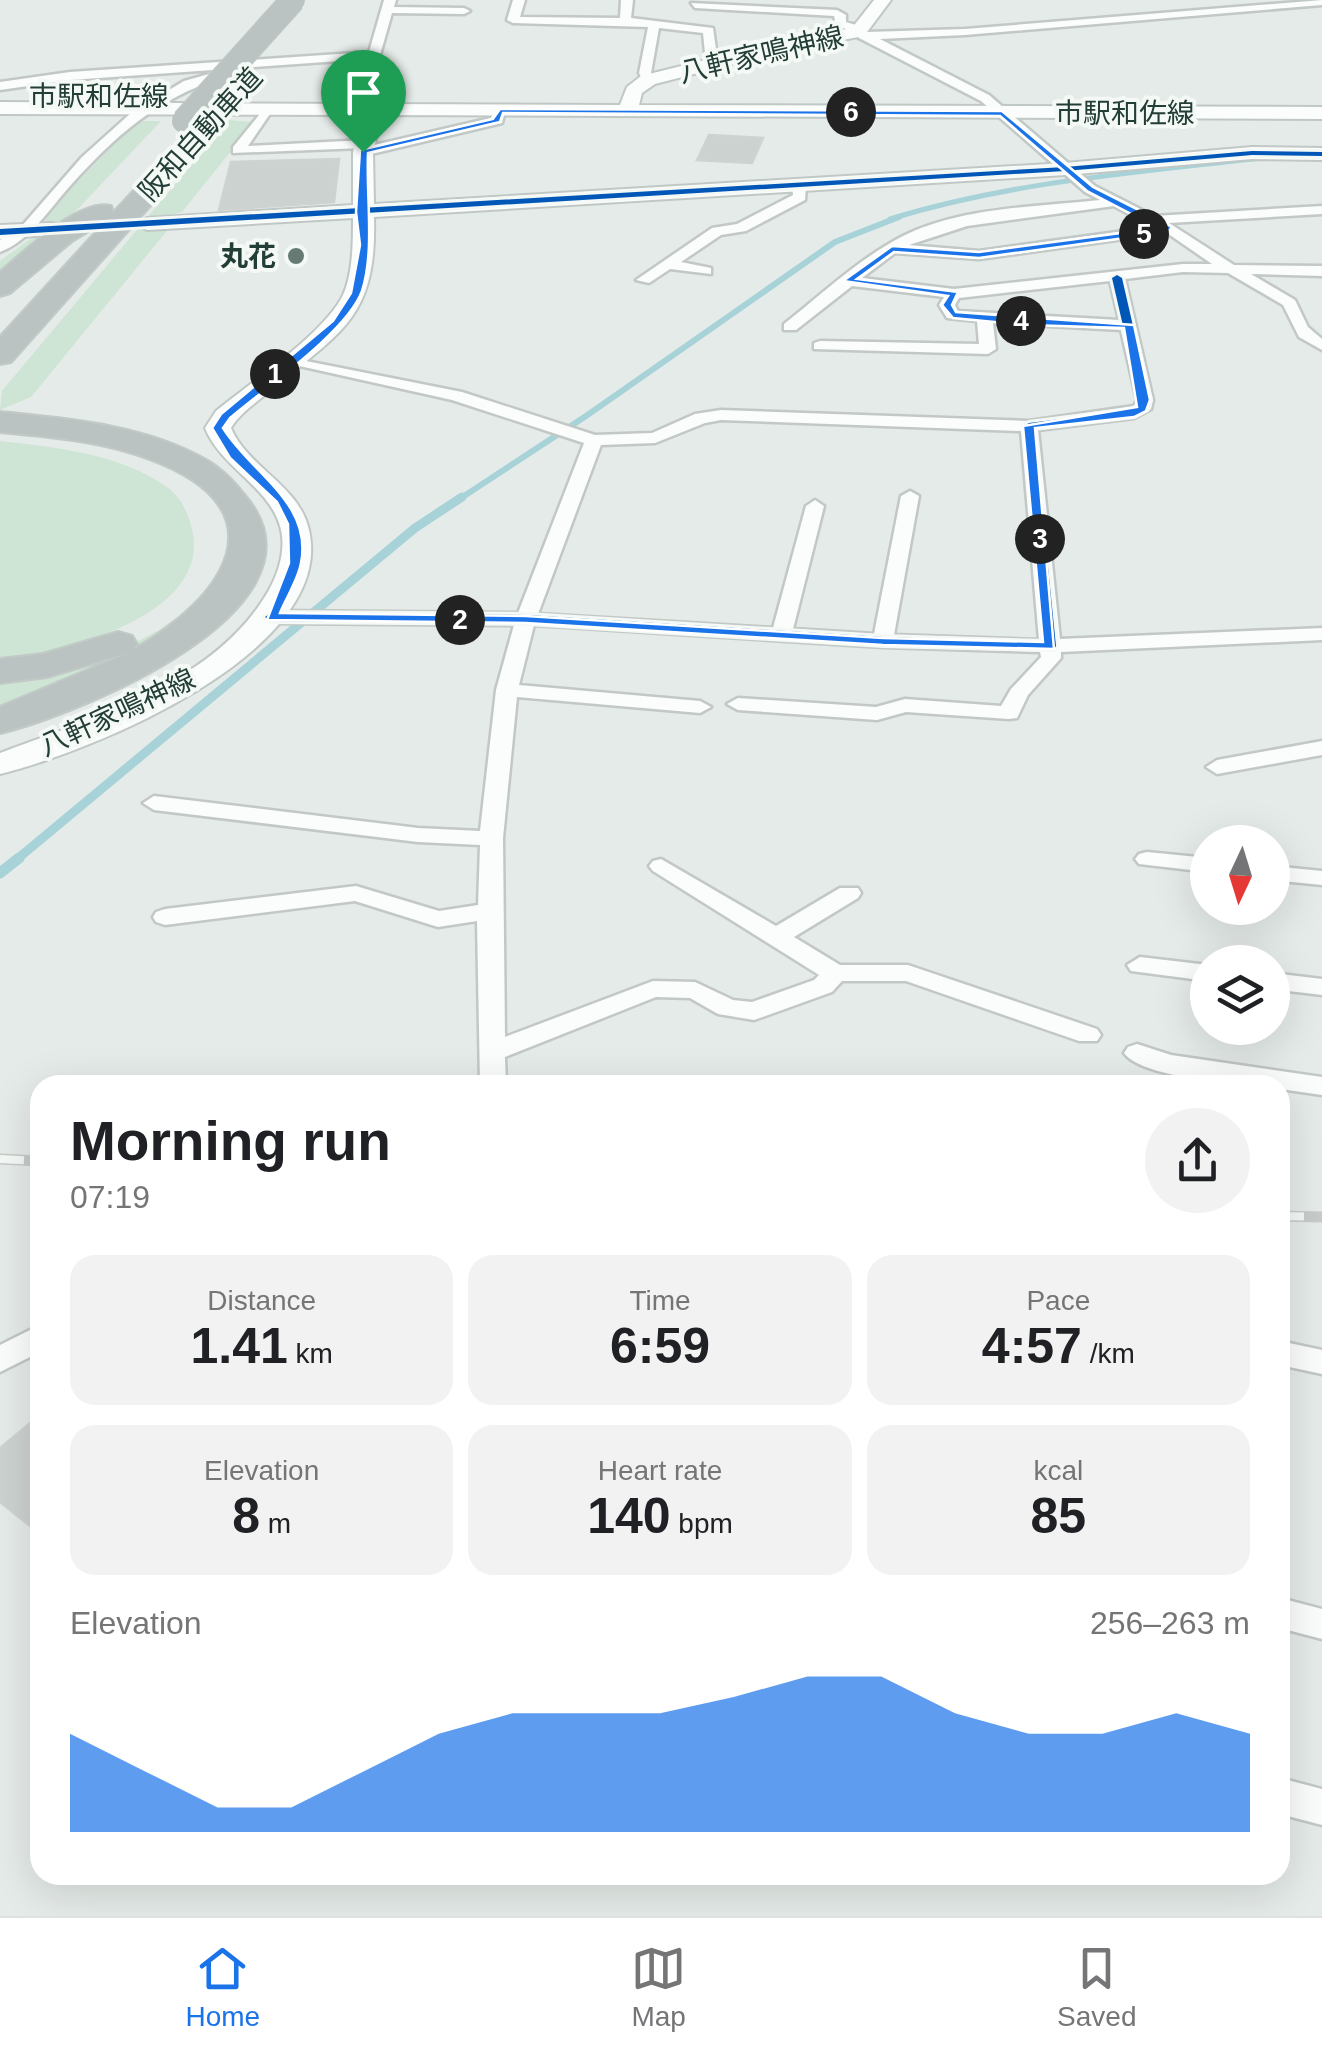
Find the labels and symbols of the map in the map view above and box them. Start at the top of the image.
street label: 八軒家鳴神線 [676,20,846,88]
pin [321,50,406,153]
street label: 阪和自動車道 [133,62,268,207]
street label: 市駅和佐線 [29,81,169,112]
pin: 6 [826,87,876,137]
street label: 市駅和佐線 [1055,98,1195,129]
pin: 5 [1119,209,1169,259]
place label: 丸花 [220,241,276,272]
marker: 丸花 [285,245,307,267]
pin: 4 [996,296,1046,346]
pin: 1 [250,349,300,399]
pin: 3 [1015,514,1065,564]
pin: 2 [435,595,485,645]
street label: 八軒家鳴神線 [35,663,200,762]
north arrow [1190,825,1290,925]

